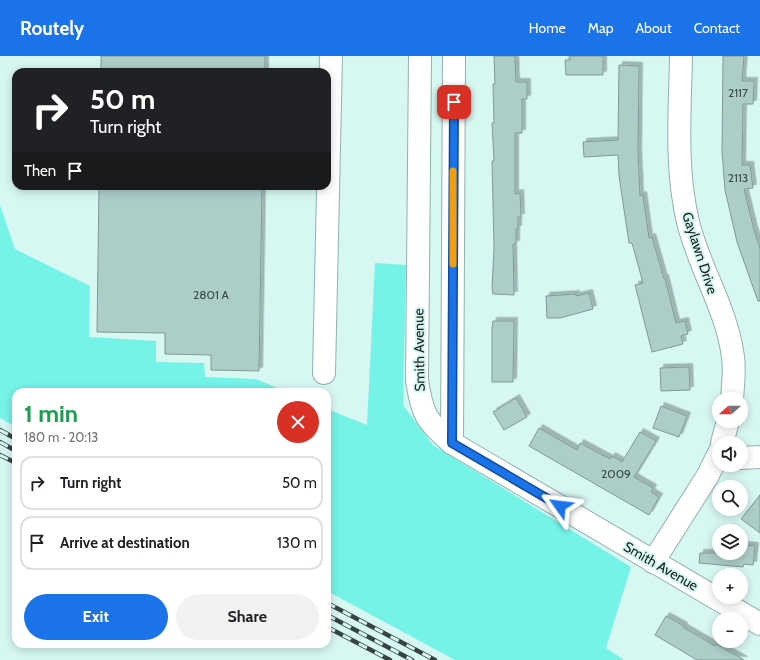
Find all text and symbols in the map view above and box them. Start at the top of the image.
text: Routely [20,17,84,40]
text: Home [529,19,566,37]
text: Map [588,19,613,37]
text: About [635,19,672,37]
text: Contact [694,19,740,37]
text: 50 m [90,82,155,116]
icon: right [24,84,76,136]
pin [437,85,471,119]
house number: 2117 [728,85,748,100]
icon: arrive [443,91,465,113]
text: Turn right [90,116,161,138]
icon: arrive [64,160,86,182]
text: Then [24,162,56,180]
house number: 2113 [728,170,748,185]
street label: Gaylawn Drive [678,210,722,296]
house number: 2801 A [193,287,230,302]
street label: Smith Avenue [409,308,429,392]
north arrow [712,392,748,428]
map controls [712,392,748,648]
text: 1 min [24,399,78,428]
button: close [277,401,319,443]
text: 180 m · 20:13 [24,429,98,445]
button: sound [712,436,748,472]
house number: 2009 [601,466,631,481]
icon: right [26,472,48,494]
text: Turn right [60,474,121,492]
text: 50 m [282,474,317,492]
button: search [712,480,748,516]
position arrow [539,485,581,527]
button: layers [712,524,748,560]
icon: arrive [26,532,48,554]
text: Arrive at destination [60,534,190,552]
text: 130 m [277,534,317,552]
street label: Smith Avenue [620,537,702,595]
button: + [712,568,748,604]
button: Exit [24,594,168,640]
button: Share [176,594,319,640]
button: − [712,612,748,648]

